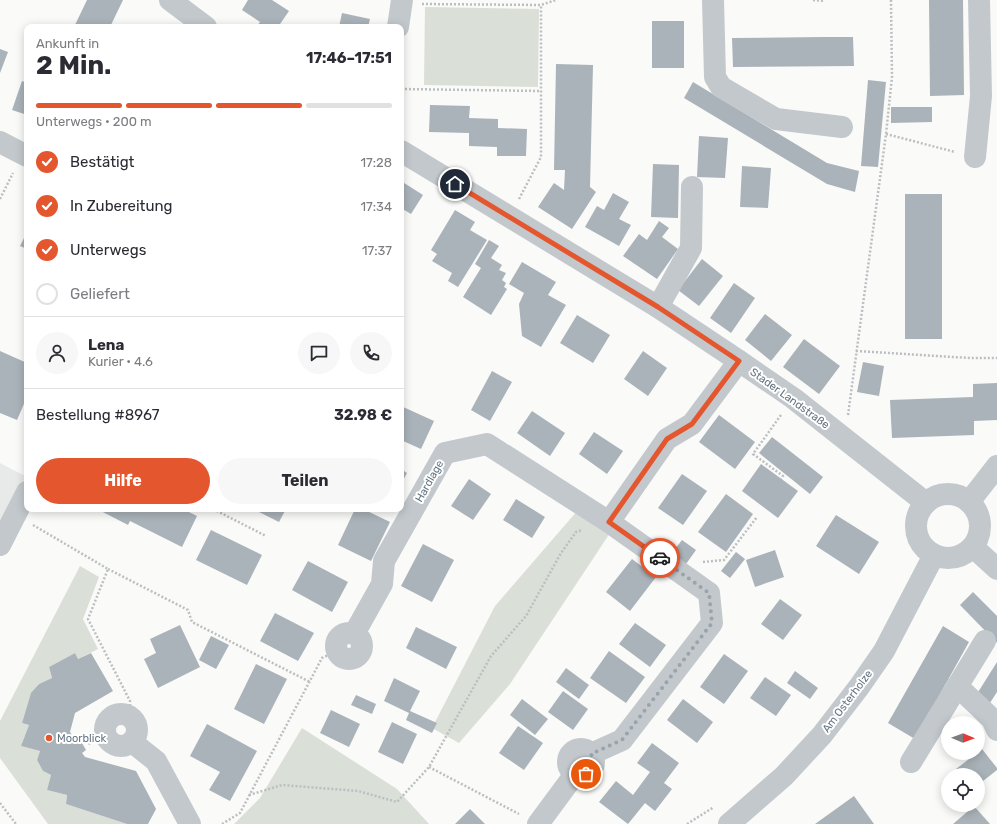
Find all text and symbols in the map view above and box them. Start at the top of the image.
text: Ankunft in [36,36,99,51]
text: 17:46–17:51 [306,49,392,67]
text: 2 Min. [36,50,112,81]
text: Unterwegs · 200 m [36,114,152,129]
icon: check [36,151,58,173]
text: Bestätigt [70,153,134,171]
text: 17:28 [361,155,392,170]
pin [438,167,472,201]
icon: home [444,173,466,195]
icon: check [36,195,58,217]
text: In Zubereitung [70,197,173,215]
text: 17:34 [361,199,392,214]
icon: check [36,239,58,261]
text: Unterwegs [70,241,146,259]
text: 17:37 [362,243,392,258]
text: Geliefert [70,285,130,303]
button: person [36,332,78,374]
button: chat [298,332,340,374]
button: phone [350,332,392,374]
text: Lena [88,336,124,354]
text: Kurier · 4.6 [88,354,153,369]
street label: Stader Landstraße [748,365,832,432]
text: Bestellung #8967 [36,406,159,424]
text: 32.98 € [334,406,392,424]
button: Hilfe [36,458,210,504]
button: Teilen [218,458,392,504]
street label: Hardlage [413,458,446,505]
courier [640,538,680,578]
icon: car [649,547,671,569]
street label: Am Osterholze [820,667,875,735]
north arrow [941,716,985,760]
map controls [941,716,985,812]
place label: Moorblick [57,732,106,745]
marker: Moorblick [44,733,54,743]
pin [569,757,603,791]
icon: bag [575,763,597,785]
button: locate [941,768,985,812]

